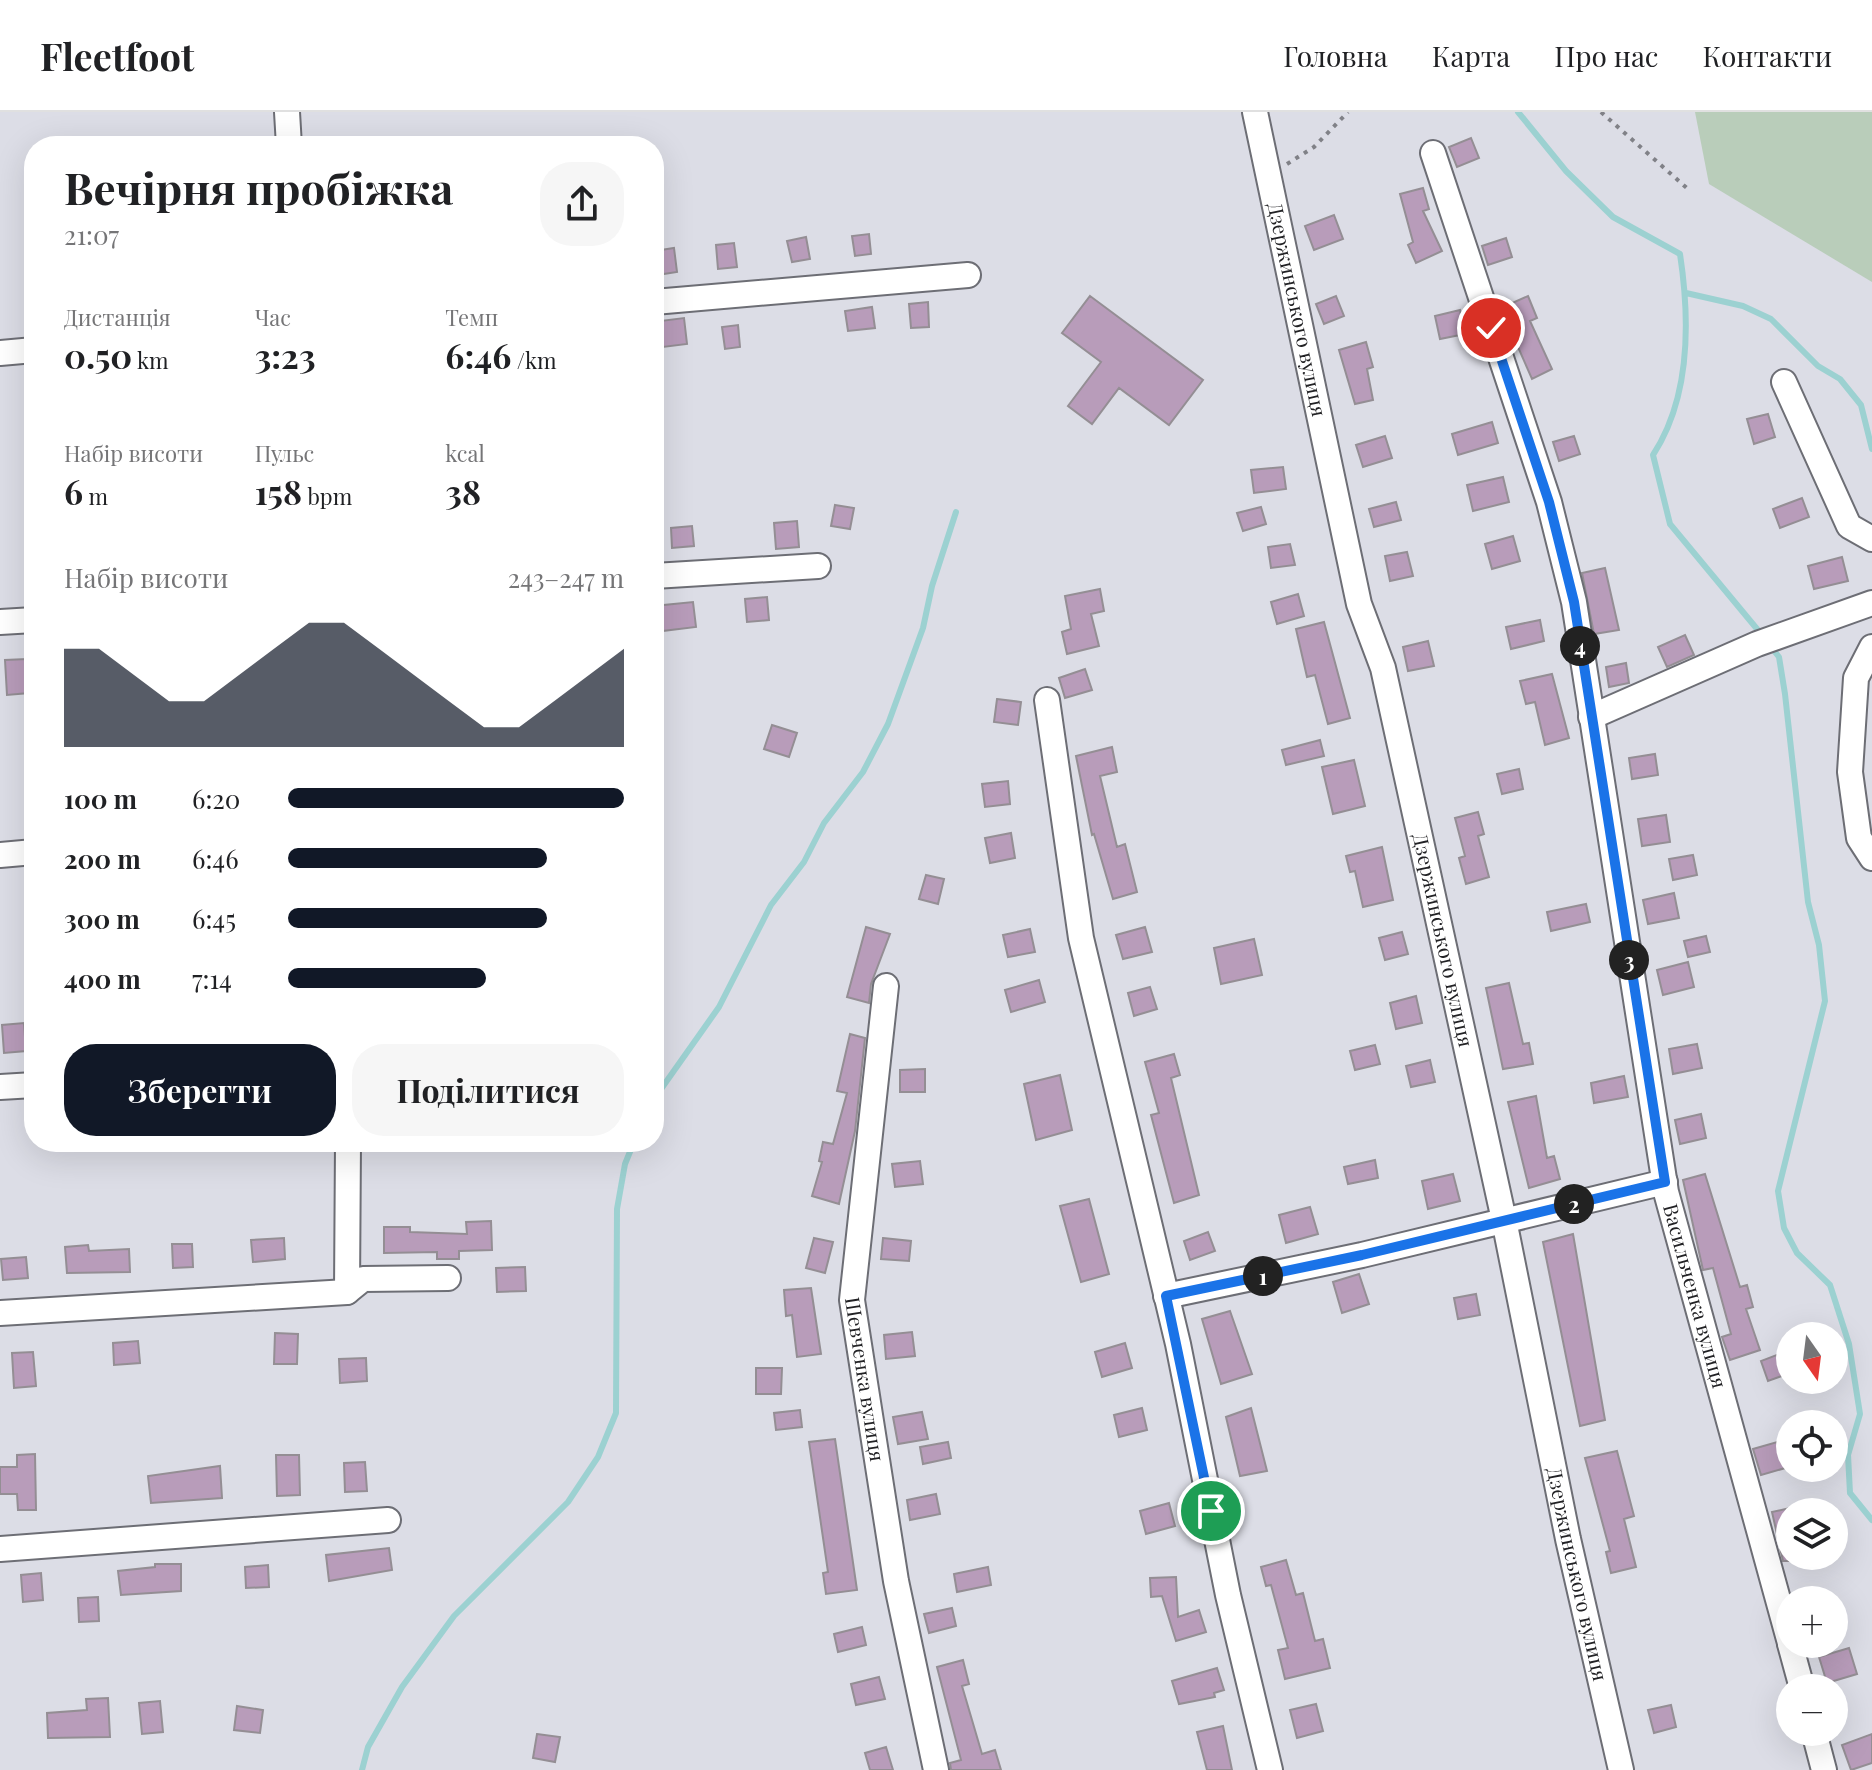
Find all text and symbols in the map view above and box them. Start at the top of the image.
text: Fleetfoot [40,30,194,81]
text: Головна [1283,37,1388,74]
text: Карта [1432,37,1510,74]
text: Про нас [1554,37,1658,74]
text: Контакти [1702,37,1832,74]
text: Вечірня пробіжка [64,157,453,216]
button: share [540,162,624,246]
street label: Дзержинського вулиця [1262,200,1334,419]
text: 21:07 [64,217,119,252]
pin [1457,294,1525,362]
text: Дистанція [64,302,171,332]
text: Час [255,302,291,332]
text: Темп [445,302,498,332]
icon: check [1469,306,1513,350]
text: 0.50 [64,332,132,378]
text: 3:23 [255,332,315,378]
text: 6:46 [445,332,511,378]
text: km [132,345,169,375]
text: /km [511,345,557,375]
text: Набір висоти [64,438,203,468]
text: Пульс [255,438,314,468]
text: kcal [445,438,485,468]
text: 6 [64,468,83,514]
text: 158 [255,468,302,514]
text: 38 [445,468,481,514]
text: m [83,481,108,511]
text: bpm [302,481,352,511]
text: Набір висоти [64,560,228,595]
text: 243–247 m [508,560,624,595]
pin: 4 [1560,626,1600,666]
text: 4 [1574,631,1586,661]
text: 100 m [64,781,137,816]
text: 6:20 [192,781,240,816]
street label: Дзержинського вулиця [1408,831,1481,1050]
text: 200 m [64,841,141,876]
text: 6:46 [192,841,239,876]
text: 300 m [64,901,140,936]
text: 6:45 [192,901,236,936]
pin: 3 [1609,940,1649,980]
text: 3 [1624,945,1634,975]
text: 400 m [64,961,141,996]
text: 7:14 [192,961,232,996]
button: Зберегти [64,1044,336,1136]
button: Поділитися [352,1044,624,1136]
pin: 2 [1554,1184,1594,1224]
text: 2 [1568,1189,1580,1219]
street label: Васильченка вулиця [1658,1200,1734,1391]
pin: 1 [1243,1256,1283,1296]
text: 1 [1259,1261,1267,1291]
street label: Шевченка вулиця [840,1295,892,1463]
north arrow [1776,1322,1848,1394]
map controls [1776,1322,1848,1746]
button: locate [1776,1410,1848,1482]
street label: Дзержинського вулиця [1542,1465,1615,1684]
pin [1177,1477,1245,1545]
icon: arrive [1189,1489,1233,1533]
button: layers [1776,1498,1848,1570]
button: + [1776,1586,1848,1658]
button: − [1776,1674,1848,1746]

